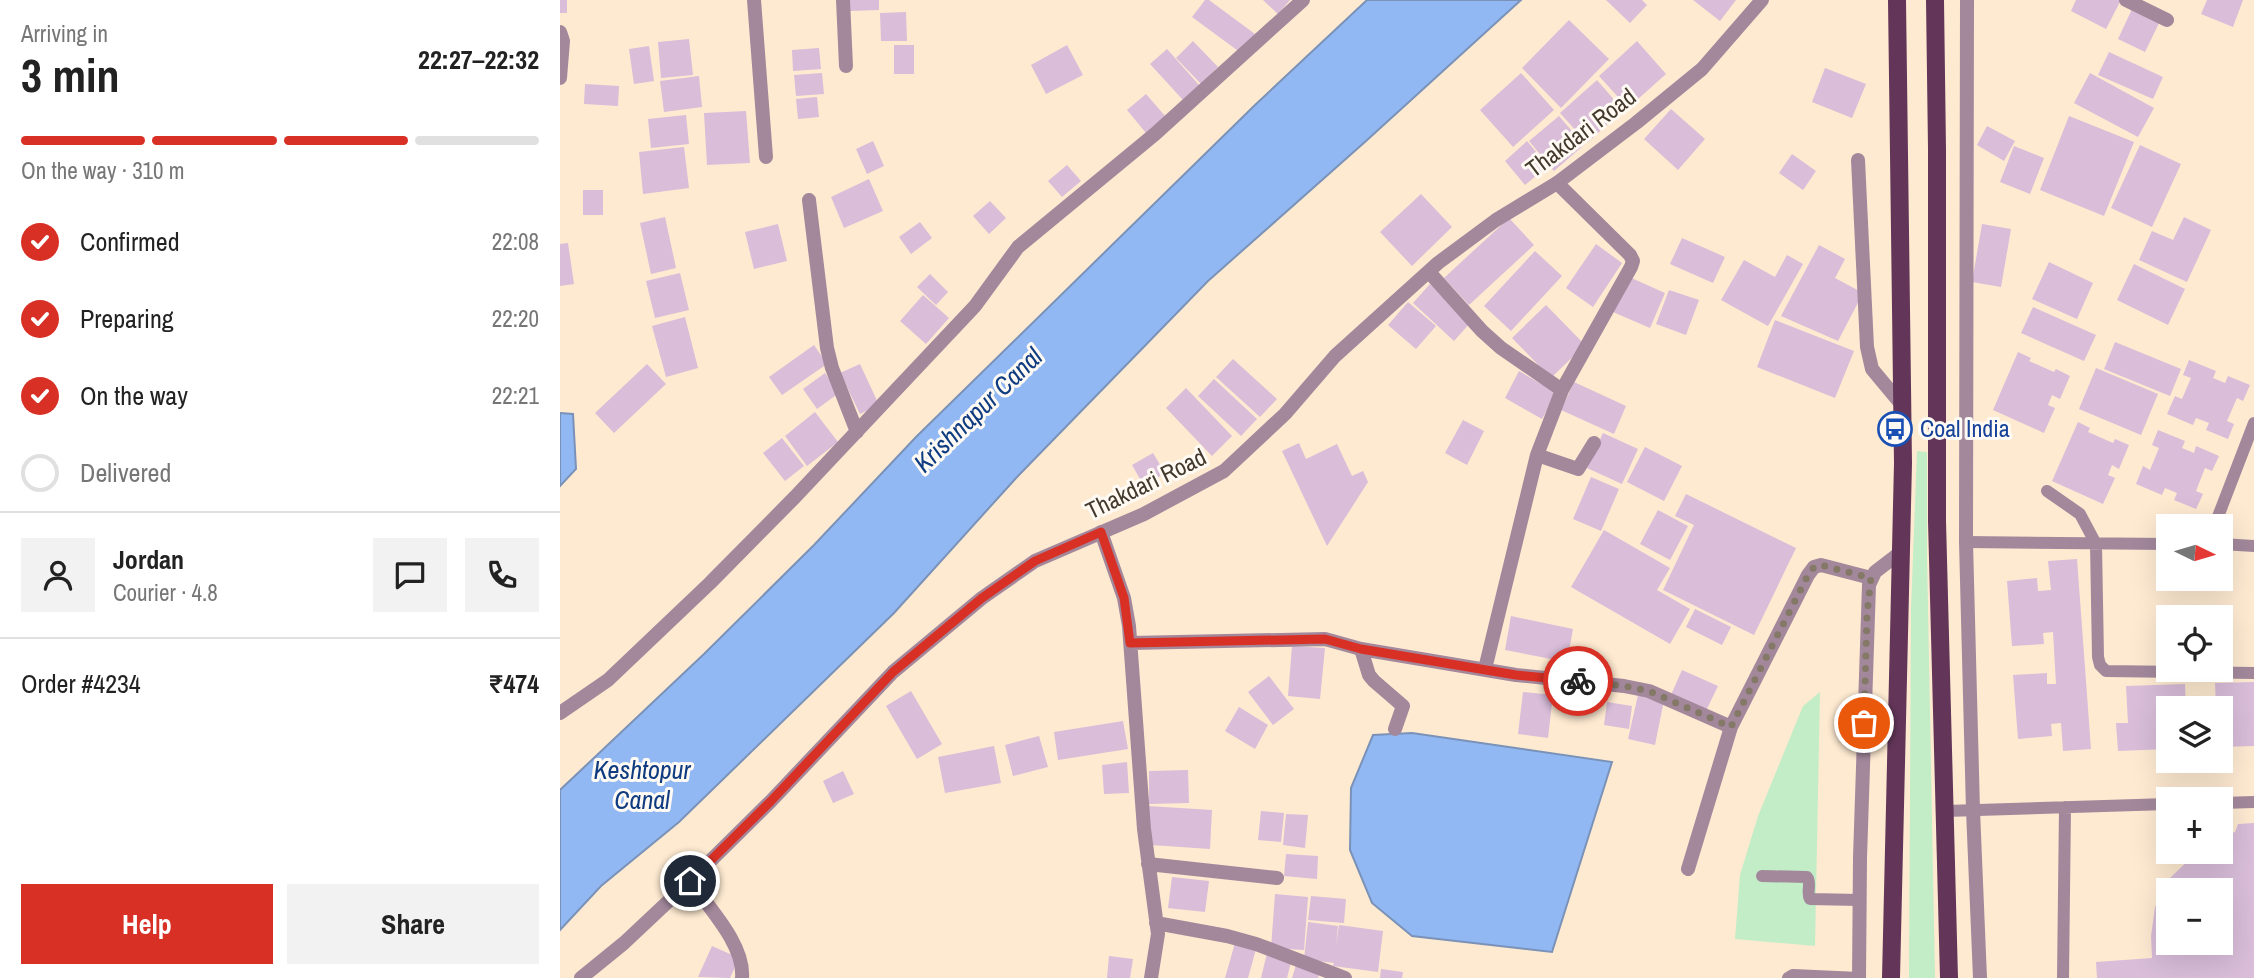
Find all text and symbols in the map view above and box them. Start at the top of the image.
text: Arriving in [21,18,108,49]
text: 22:27–22:32 [418,42,539,77]
text: 3 min [21,44,120,106]
street label: Thakdari Road [1519,80,1642,184]
text: On the way · 310 m [21,155,185,186]
icon: check [21,223,59,261]
text: Confirmed [80,224,180,259]
text: 22:08 [492,226,539,257]
icon: check [21,300,59,338]
text: Preparing [80,301,174,336]
text: 22:20 [492,303,539,334]
water label: Krishnapur Canal [906,339,1050,480]
icon: check [21,377,59,415]
text: On the way [80,378,188,413]
text: 22:21 [492,380,539,411]
bus stop icon: Coal India [1876,410,1914,448]
place label: Coal India [1920,412,2010,444]
street label: Thakdari Road [1080,440,1211,526]
text: Delivered [80,455,171,490]
north arrow [2156,514,2233,592]
map controls [2156,514,2233,955]
button: person [21,538,95,612]
button: chat [373,538,447,612]
button: phone [465,538,539,612]
text: Jordan [113,542,184,577]
text: Courier · 4.8 [113,577,218,608]
button: locate [2156,605,2233,682]
courier [1543,646,1613,716]
icon: bike [1559,662,1597,700]
text: Order #4234 [21,666,141,701]
text: ₹474 [488,666,539,701]
pin [1834,693,1894,753]
button: layers [2156,696,2233,773]
icon: bag [1845,704,1883,742]
water label: Keshtopur Canal [593,752,691,817]
button: + [2156,787,2233,864]
pin [660,851,720,911]
icon: home [671,862,709,900]
button: − [2156,878,2233,955]
button: Help [21,884,273,964]
button: Share [287,884,539,964]

